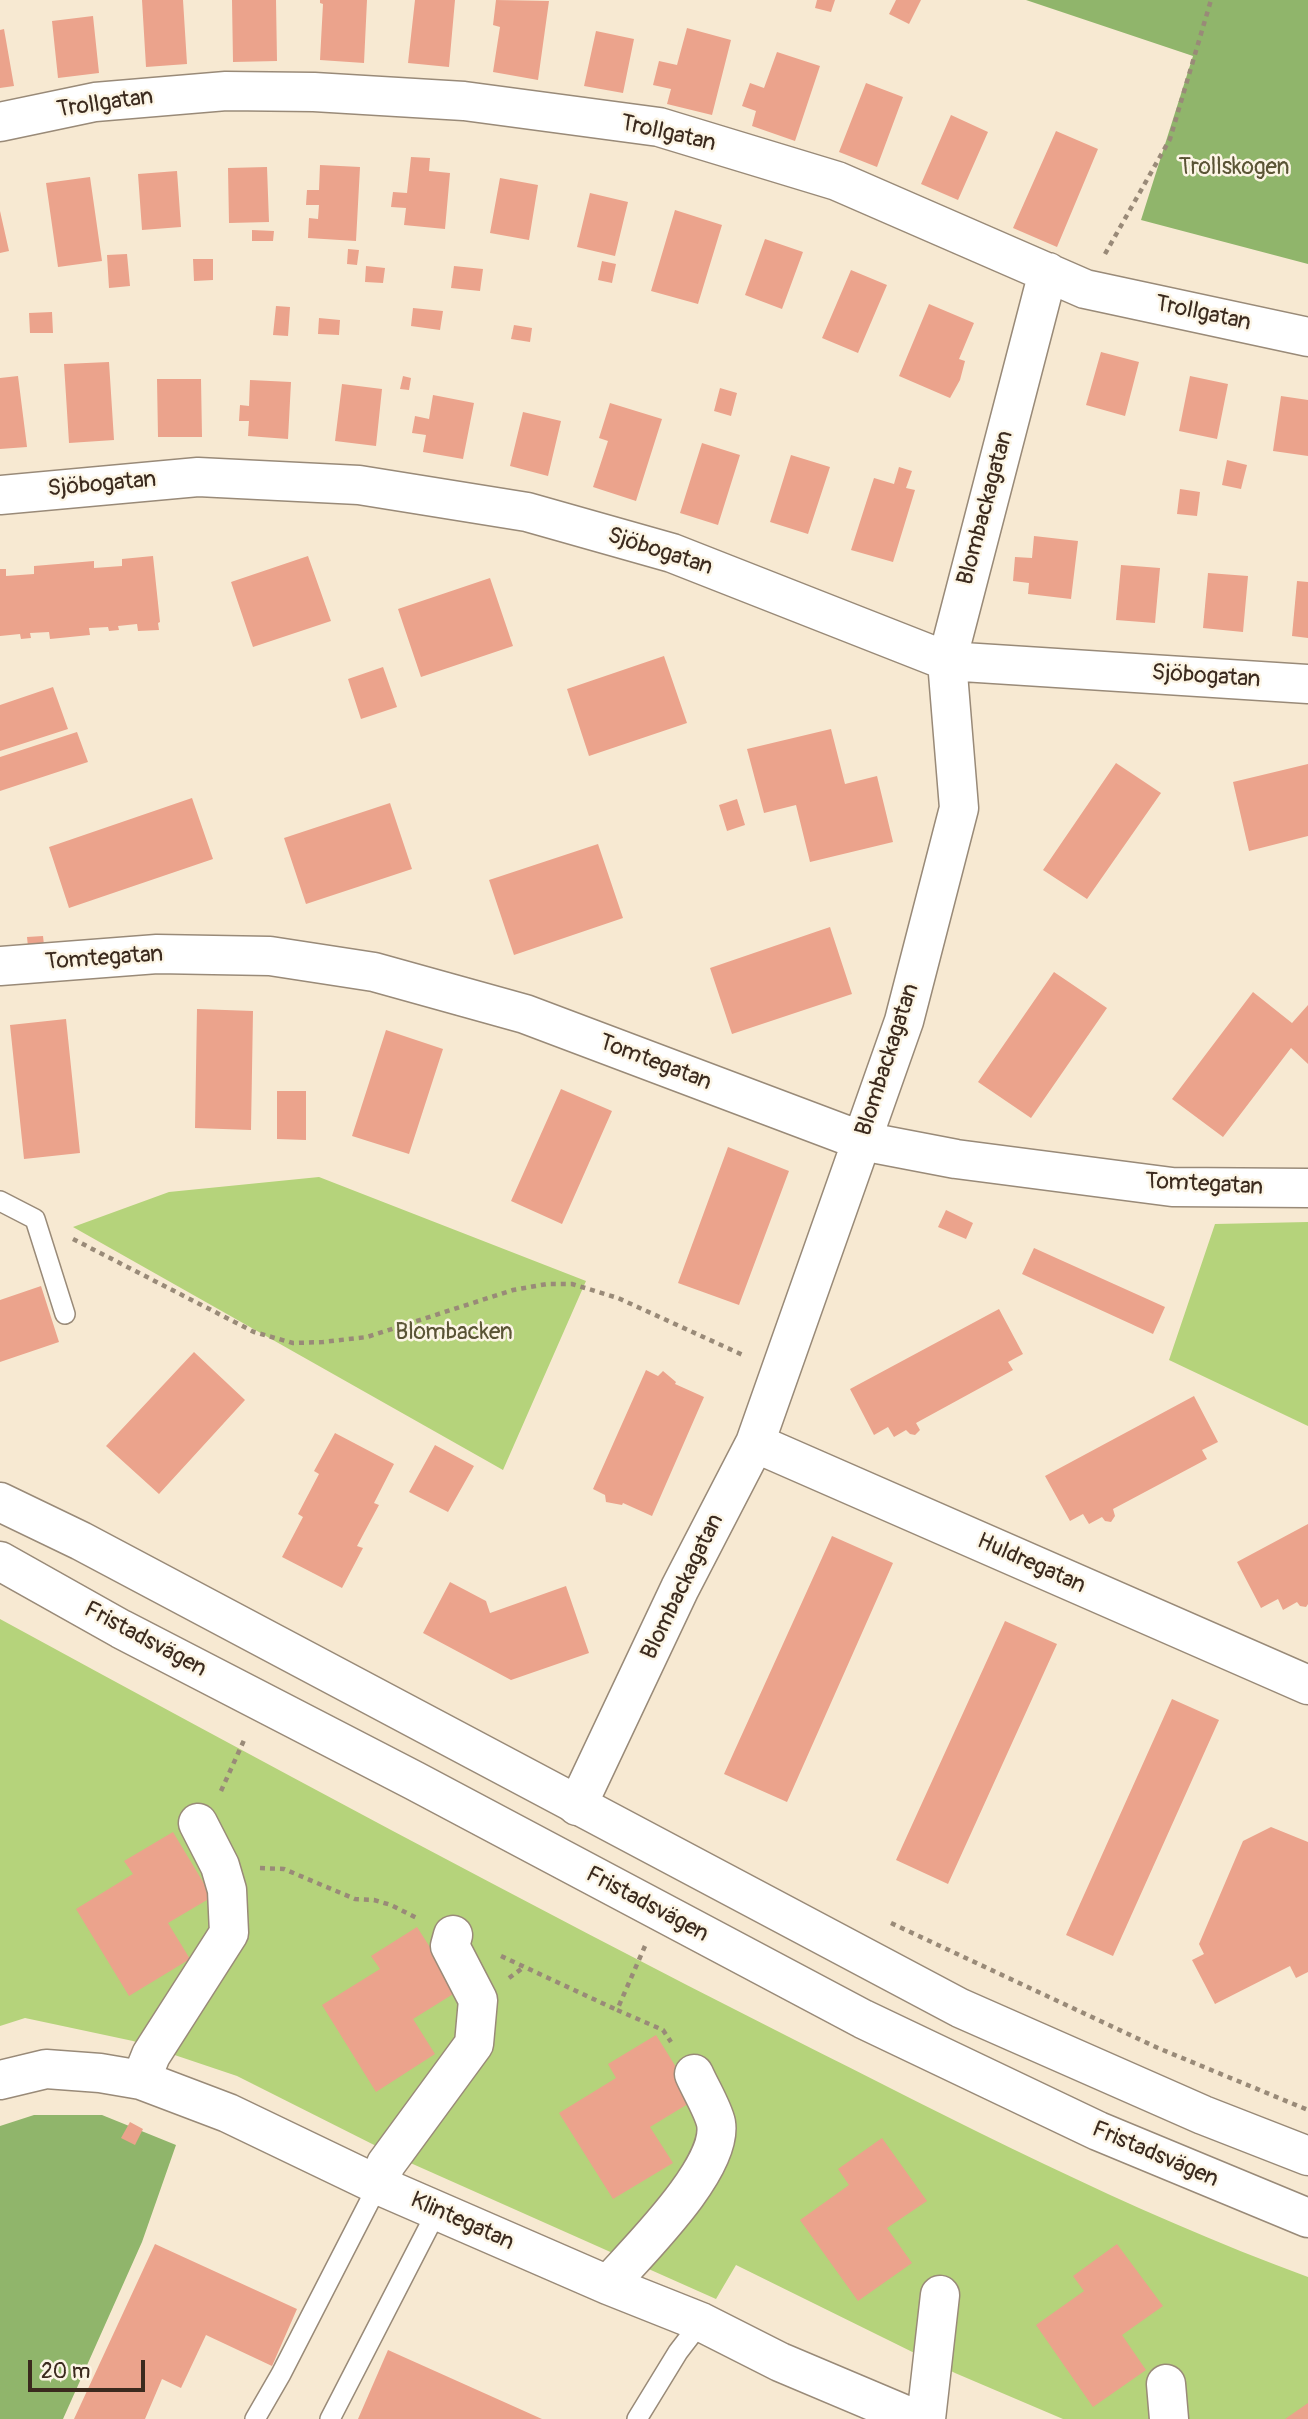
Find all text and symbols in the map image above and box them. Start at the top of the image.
street label: Trollgatan [55,84,155,124]
street label: Trollgatan [618,110,718,158]
park label: Trollskogen [1179,154,1289,182]
street label: Trollgatan [1153,290,1253,338]
street label: Blombackagatan [952,428,1020,588]
street label: Sjöbogatan [47,467,157,503]
street label: Sjöbogatan [604,522,716,582]
street label: Sjöbogatan [1151,659,1261,695]
street label: Tomtegatan [44,941,164,977]
street label: Blombackagatan [850,980,926,1140]
street label: Tomtegatan [595,1029,715,1097]
street label: Tomtegatan [1144,1168,1264,1202]
park label: Blombacken [395,1319,513,1347]
street label: Blombackagatan [636,1510,730,1664]
street label: Huldregatan [972,1528,1090,1600]
street label: Fristadsvägen [79,1596,211,1684]
street label: Fristadsvägen [581,1861,713,1949]
street label: Fristadsvägen [1088,2116,1222,2194]
street label: Klintegatan [406,2187,518,2257]
scale bar [32,2346,149,2390]
text: 20 m [41,2358,90,2385]

